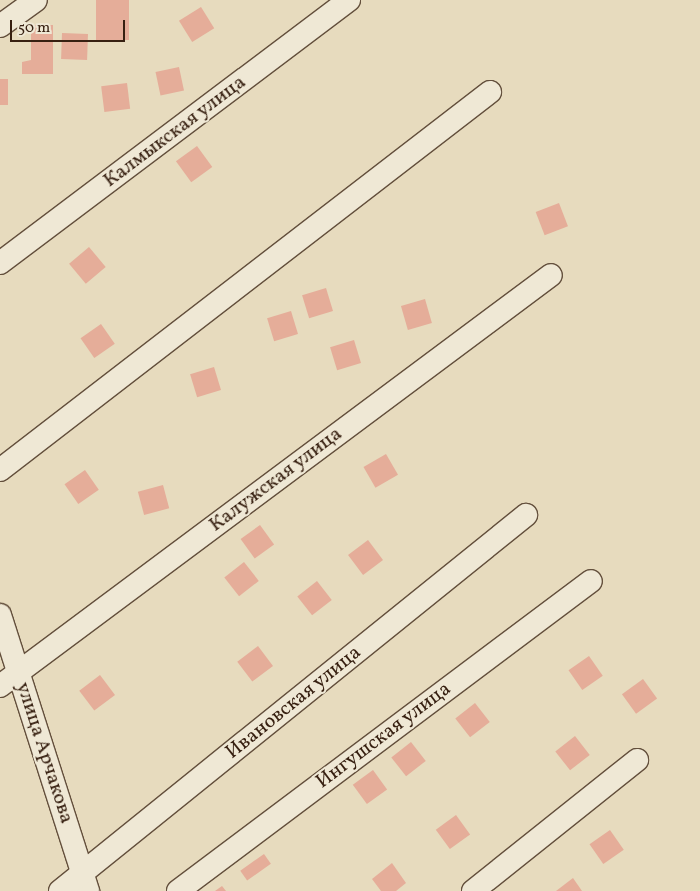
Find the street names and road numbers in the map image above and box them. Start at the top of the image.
street label: Калмыкская улица [99,71,251,193]
street label: Калужская улица [205,422,347,538]
street label: Ивановская улица [221,641,367,765]
street label: Ингушская улица [312,677,456,795]
street label: улица Арчакова [10,679,78,827]

